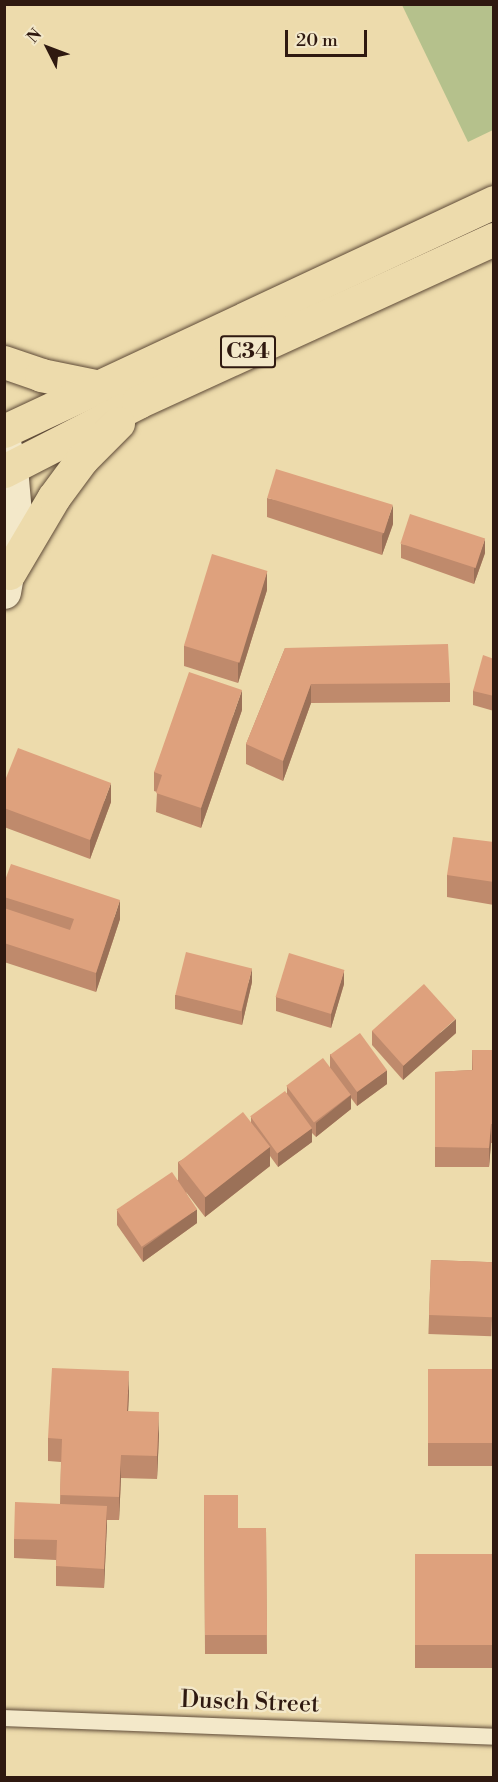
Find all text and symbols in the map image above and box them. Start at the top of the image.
north arrow [18,18,78,78]
scale bar [288,18,370,56]
text: N [23,25,46,47]
text: 20 m [296,29,338,52]
road number: C34 [220,333,276,371]
street label: Dusch Street [180,1686,320,1720]

